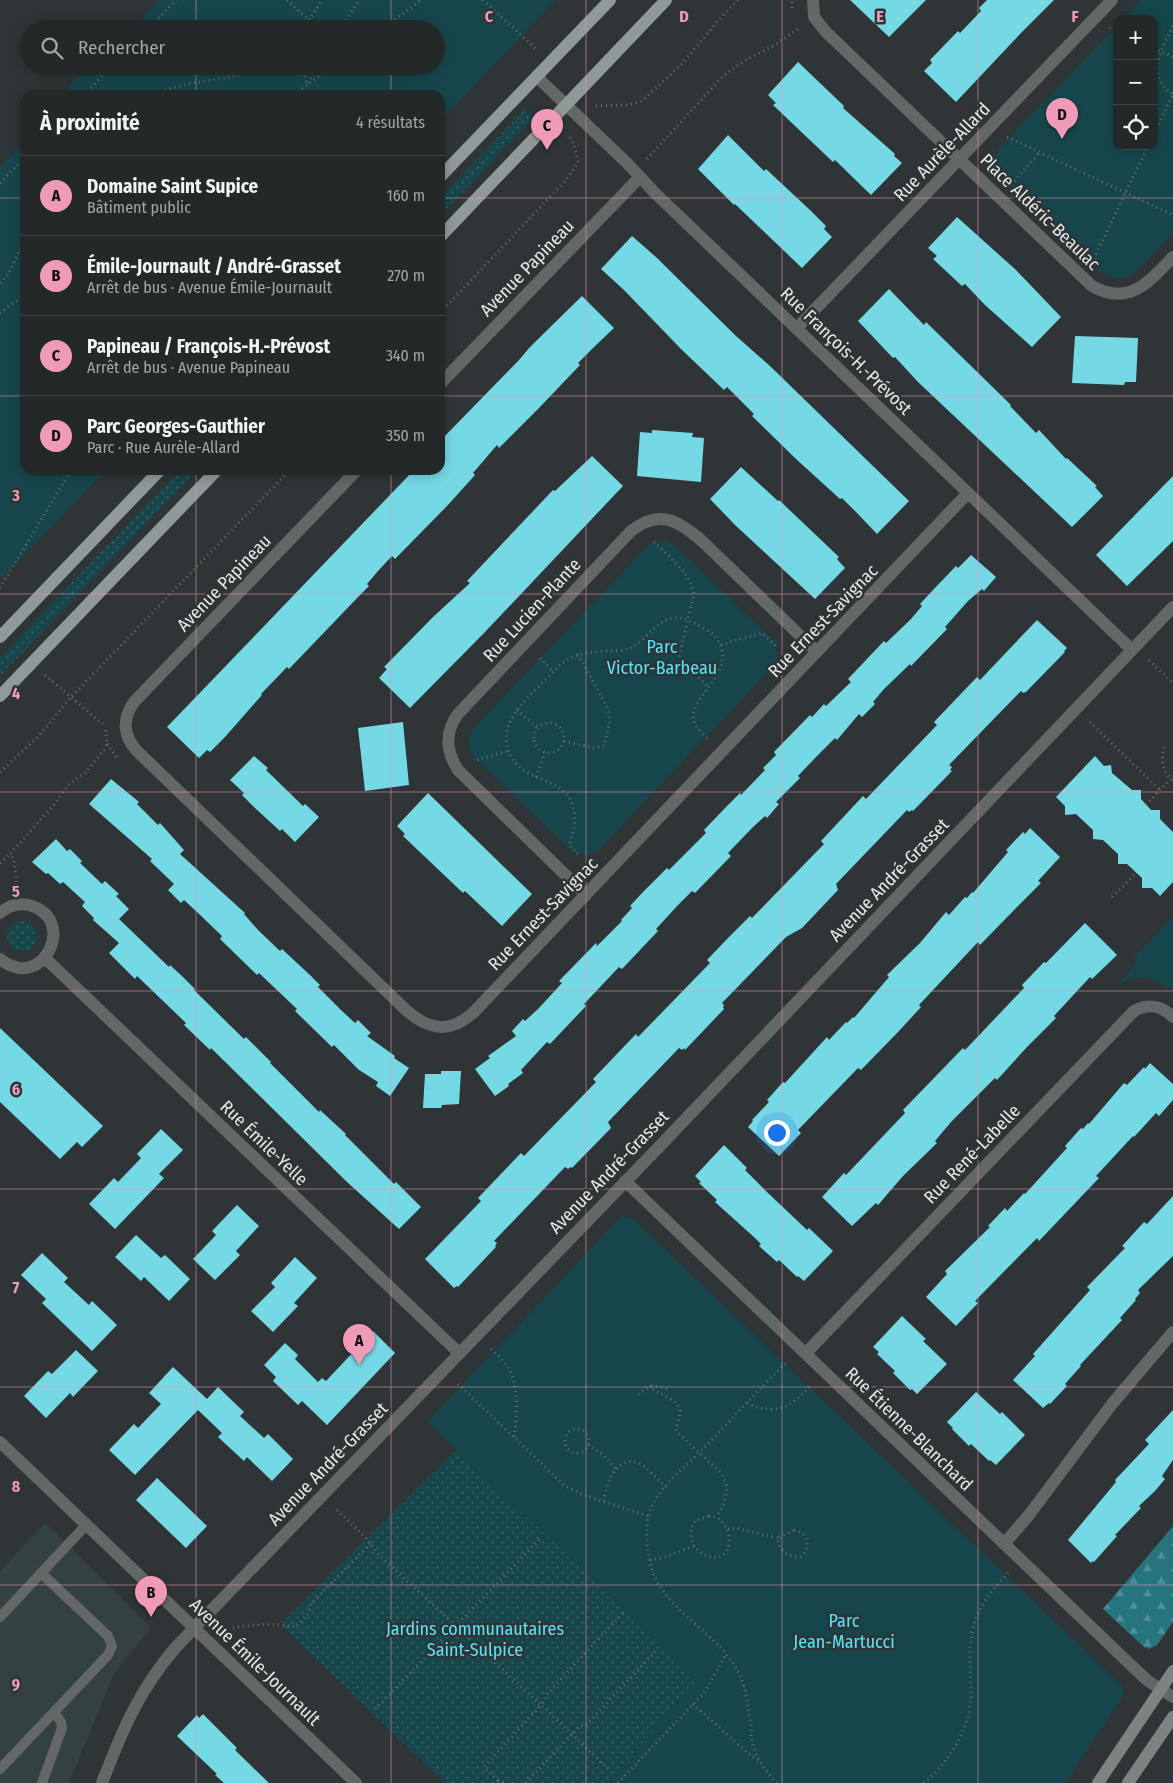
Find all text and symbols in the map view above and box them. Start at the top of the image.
text: C [485,7,494,26]
text: D [679,7,689,26]
text: E [876,7,884,26]
text: F [1071,7,1079,26]
map controls [1113,15,1158,150]
button: + [1113,15,1158,60]
search box [20,20,445,75]
icon: search [38,34,66,62]
text: Rechercher [78,36,165,59]
button: − [1113,60,1158,105]
street label: Rue Aurèle-Allard [889,98,995,206]
pin: D [1046,98,1078,139]
button: locate [1113,105,1158,150]
pin: C [531,109,563,150]
text: À proximité [40,110,140,136]
text: 4 résultats [356,113,425,132]
street label: Place Aldéric-Beaulac [975,149,1105,275]
text: Domaine Saint Supice [87,175,258,198]
text: A [52,186,60,205]
text: 160 m [386,186,425,205]
text: Bâtiment public [87,198,191,217]
street label: Avenue Papineau [475,215,579,321]
text: Émile-Journault / André-Grasset [87,255,341,278]
text: B [52,266,60,285]
text: 270 m [387,266,425,285]
text: Arrêt de bus · Avenue Émile-Journault [87,278,332,297]
street label: Rue François-H.-Prévost [776,283,916,420]
text: Papineau / François-H.-Prévost [87,335,330,358]
text: C [52,346,60,365]
text: 340 m [386,346,425,365]
text: Arrêt de bus · Avenue Papineau [87,358,290,377]
text: Parc Georges-Gauthier [87,415,265,438]
text: D [51,426,61,445]
text: 350 m [386,426,425,445]
text: Parc · Rue Aurèle-Allard [87,438,240,457]
text: 3 [11,486,20,505]
street label: Avenue Papineau [172,530,276,636]
street label: Rue Lucien-Plante [478,554,586,666]
street label: Rue Ernest-Savignac [763,560,883,682]
park label: Parc Victor-Barbeau [607,636,717,679]
text: 4 [12,684,20,703]
street label: Avenue André-Grasset [824,814,954,946]
street label: Rue Ernest-Savignac [483,853,603,975]
text: 5 [12,882,20,901]
text: 6 [12,1080,20,1099]
street label: Rue Émile-Yelle [216,1095,313,1190]
street label: Rue René-Labelle [919,1100,1025,1208]
street label: Avenue André-Grasset [544,1106,674,1238]
your location [764,1120,790,1146]
text: 7 [13,1278,20,1297]
pin: A [343,1324,375,1365]
street label: Rue Étienne-Blanchard [841,1362,978,1495]
street label: Avenue André-Grasset [263,1398,393,1530]
text: 8 [12,1477,21,1496]
pin: B [135,1576,167,1617]
street label: Avenue Émile-Journault [185,1593,326,1730]
park label: Parc Jean-Martucci [793,1610,895,1653]
park label: Jardins communautaires Saint-Sulpice [386,1618,564,1661]
text: 9 [12,1675,20,1694]

